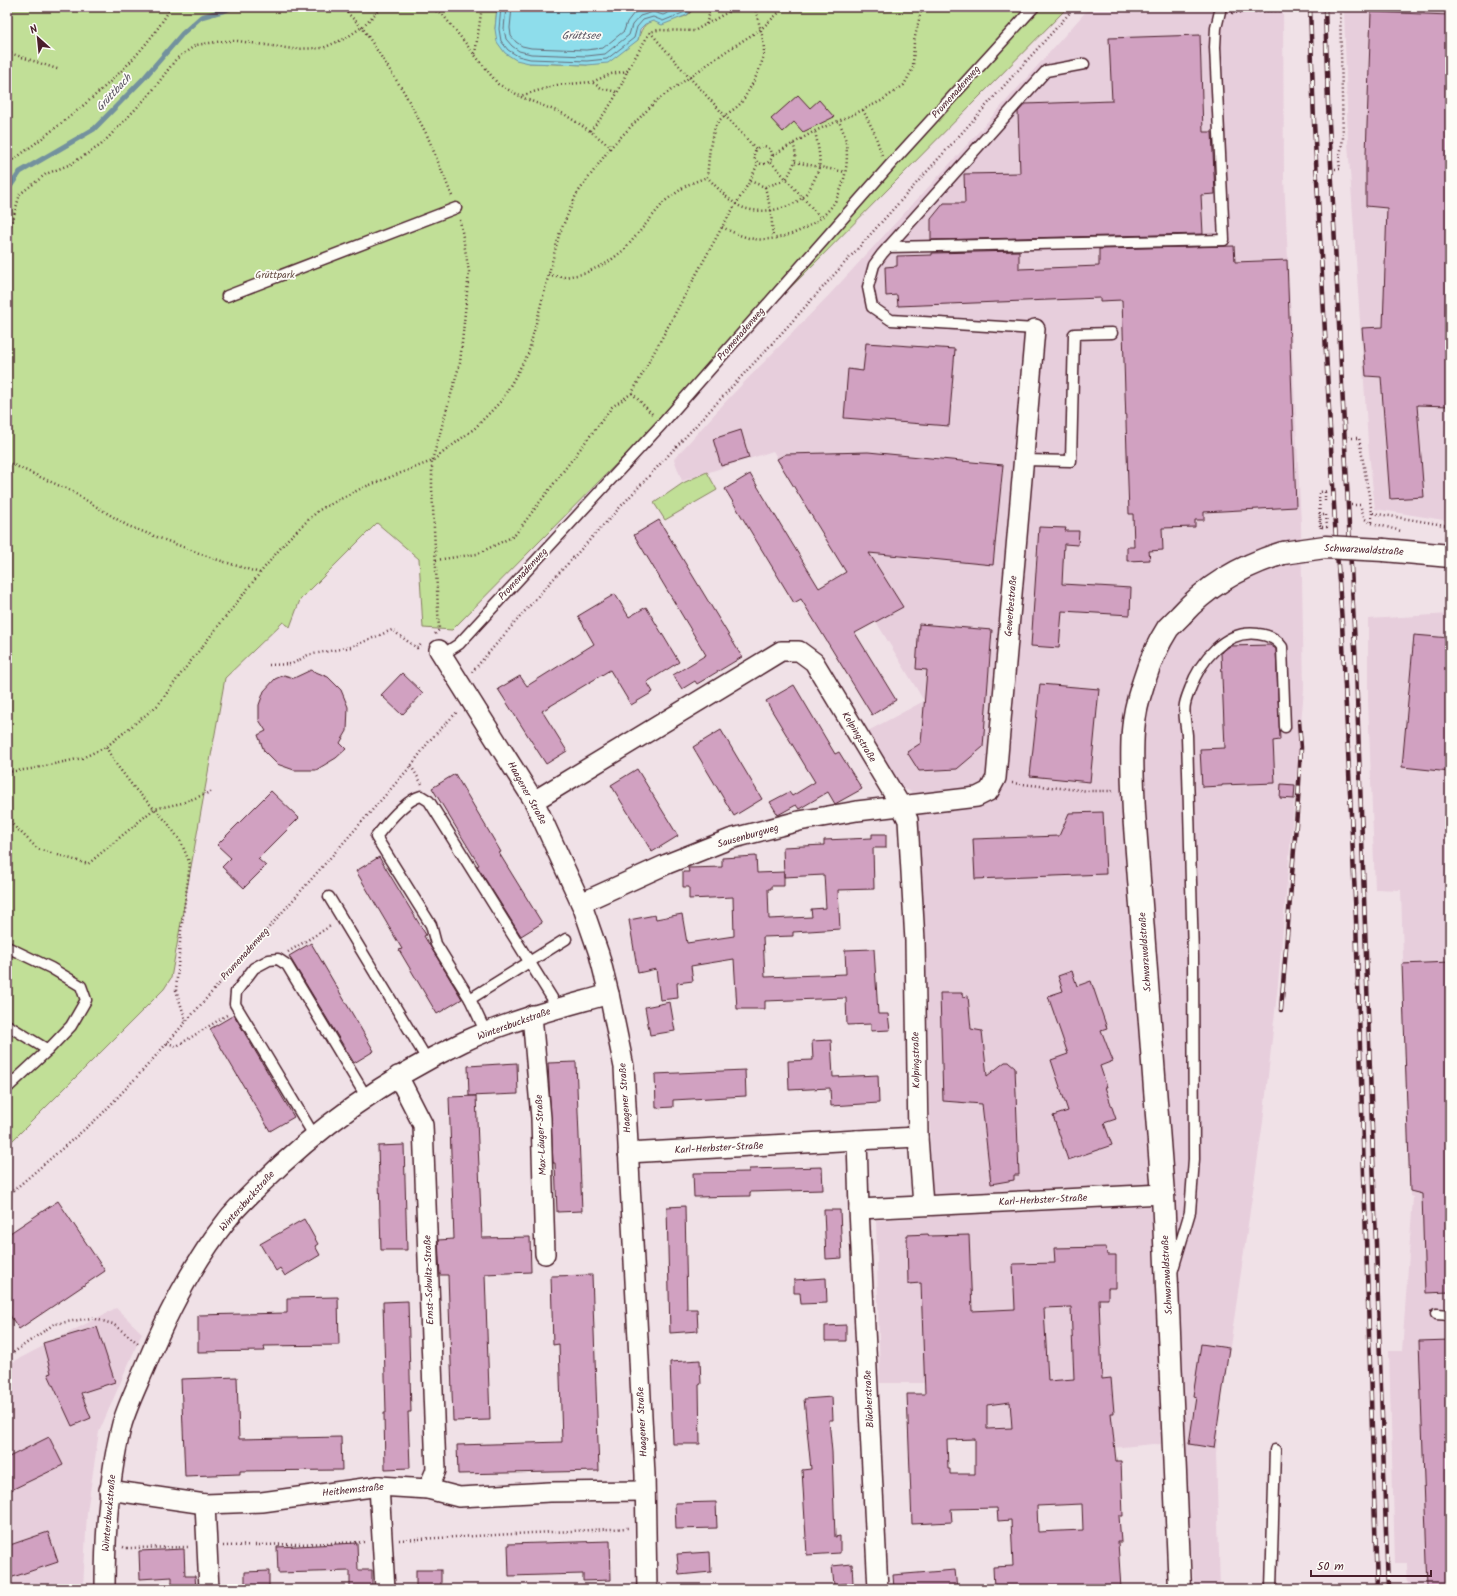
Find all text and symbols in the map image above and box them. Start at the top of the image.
north arrow [18,18,58,58]
text: N [27,20,41,40]
water label: Grüttsee [562,27,601,45]
street label: Promenadenweg [928,62,984,122]
water label: Grüttbach [92,69,137,116]
park label: Grüttpark [255,267,295,283]
street label: Promenadenweg [713,303,769,364]
street label: Schwarzwaldstraße [1324,540,1405,560]
street label: Promenadenweg [494,544,552,604]
street label: Gewerbestraße [1000,574,1022,637]
street label: Kolpingstraße [838,709,881,766]
street label: Haagener Straße [503,759,551,828]
street label: Sausenburgweg [716,820,781,852]
street label: Schwarzwaldstraße [1134,911,1156,992]
street label: Promenadenweg [217,924,273,984]
street label: Wintersbuckstraße [475,1003,553,1045]
street label: Kolpingstraße [907,1031,924,1088]
street label: Haagener Straße [615,1062,635,1133]
street label: Max-Läuger-Straße [531,1094,551,1176]
street label: Karl-Herbster-Straße [674,1138,764,1158]
street label: Wintersbuckstraße [215,1167,279,1235]
street label: Karl-Herbster-Straße [998,1190,1088,1210]
street label: Ernst-Schultz-Straße [419,1234,439,1325]
street label: Schwarzwaldstraße [1157,1234,1177,1315]
street label: Blücherstraße [859,1369,878,1428]
street label: Haagener Straße [632,1386,652,1457]
street label: Wintersbuckstraße [98,1473,120,1552]
street label: Heithemstraße [321,1479,385,1501]
scale bar [1311,1552,1431,1578]
text: 50 m [1317,1557,1344,1576]

